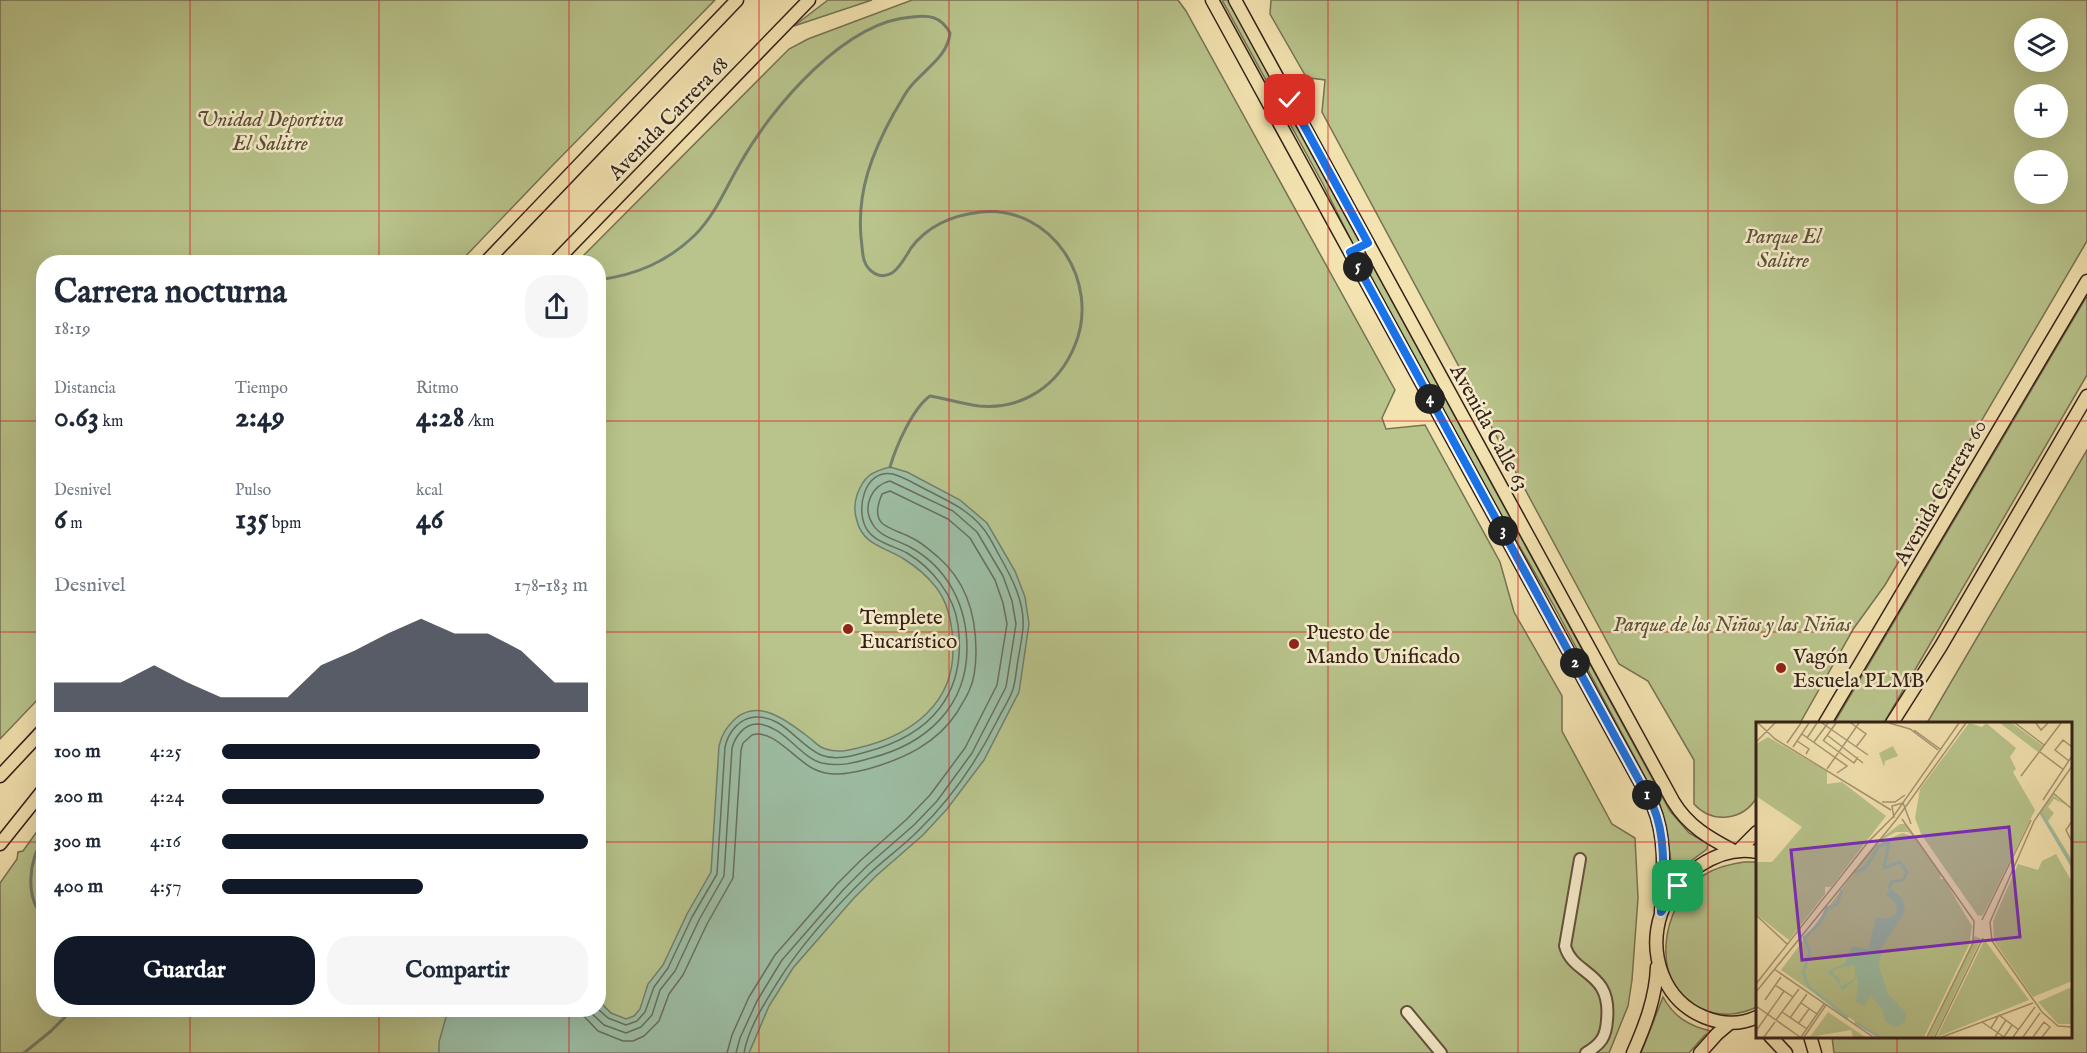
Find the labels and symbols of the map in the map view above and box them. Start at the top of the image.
street label: Avenida Carrera 68 [602,51,735,187]
pin [1264,74,1315,125]
park label: Unidad Deportiva El Salitre [196,107,344,158]
park label: Parque El Salitre [1745,224,1823,275]
pin: 5 [1343,252,1373,282]
street label: Avenida Calle 63 [1442,359,1535,496]
pin: 4 [1415,384,1445,414]
street label: Avenida Carrera 60 [1888,415,1994,571]
pin: 3 [1488,516,1518,546]
place label: Templete Eucarístico [860,605,957,656]
park label: Parque de los Niños y las Niñas [1613,612,1852,639]
place label: Puesto de Mando Unificado [1306,620,1460,671]
marker: Templete Eucarístico [841,622,855,636]
marker: Puesto de Mando Unificado [1287,637,1301,651]
place label: Vagón Escuela PLMB [1792,644,1925,695]
pin: 2 [1560,648,1590,678]
marker: Vagón Escuela PLMB [1774,661,1788,675]
inset map [1756,722,2072,1038]
pin: 1 [1632,780,1662,810]
pin [1652,860,1703,911]

